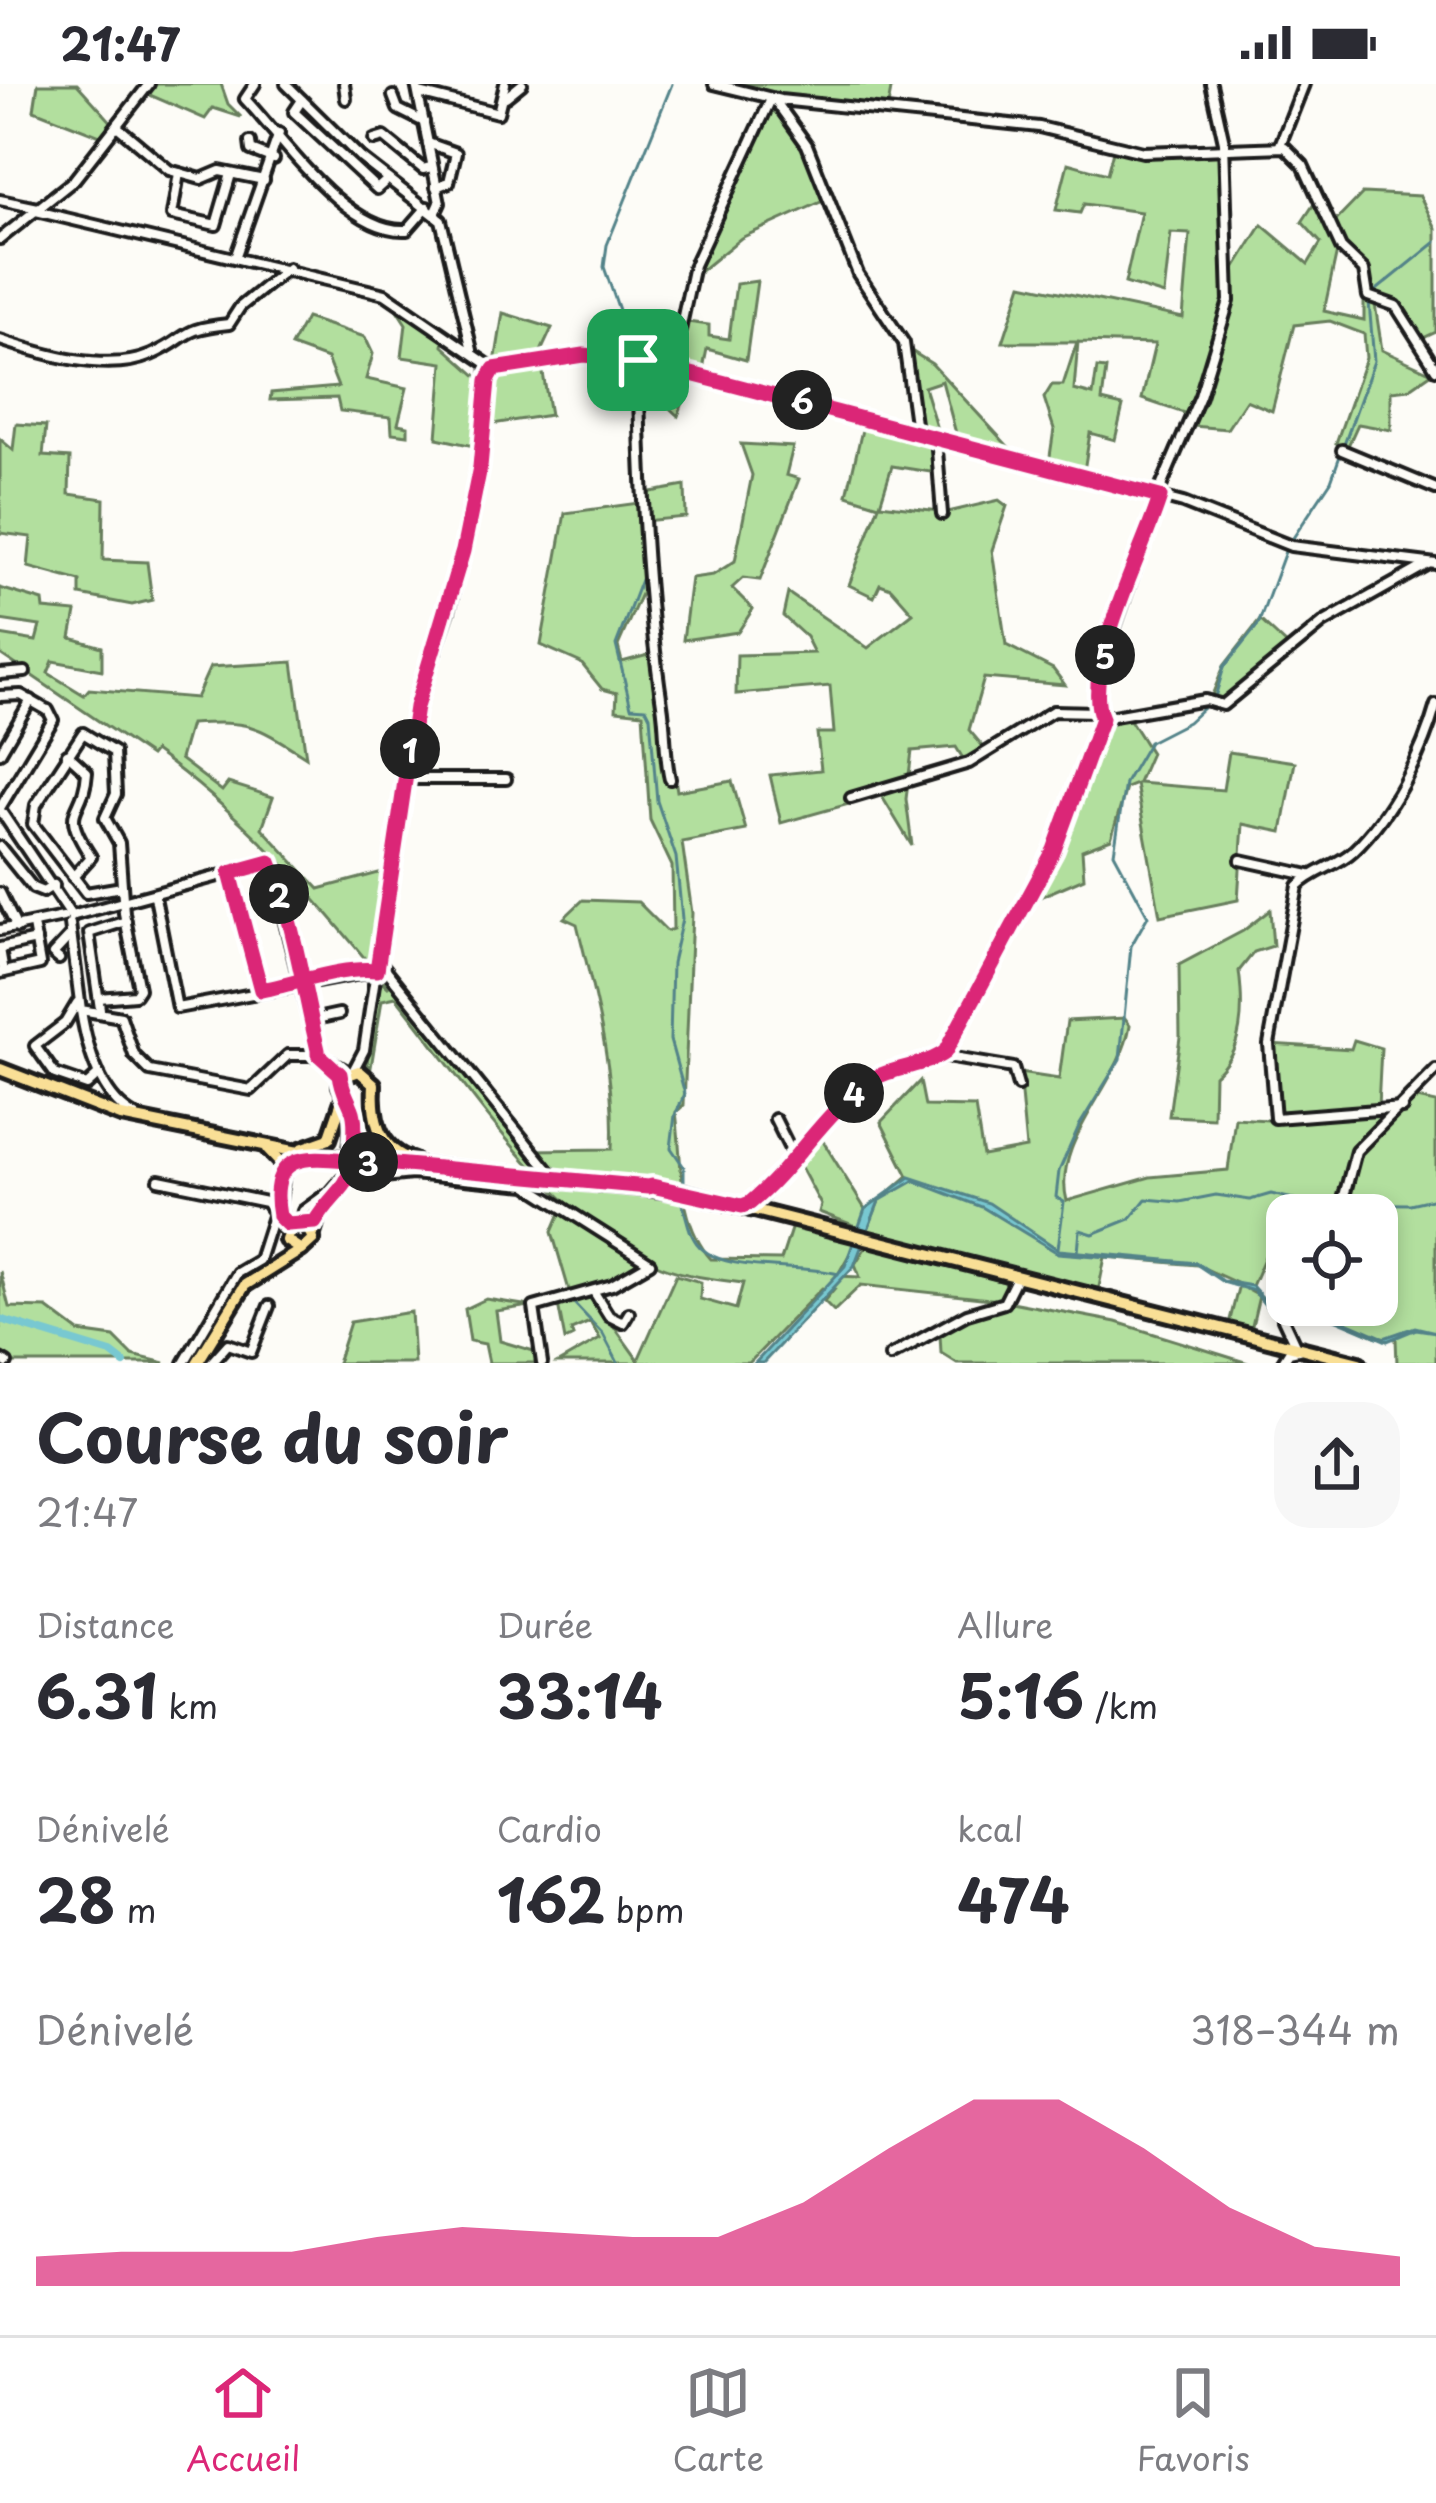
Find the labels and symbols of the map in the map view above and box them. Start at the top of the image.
pin [587,309,689,411]
pin: 6 [772,370,832,430]
pin: 5 [1075,625,1135,685]
pin: 1 [380,719,440,779]
pin: 2 [249,864,309,924]
pin: 4 [824,1063,884,1123]
pin: 3 [338,1132,398,1192]

